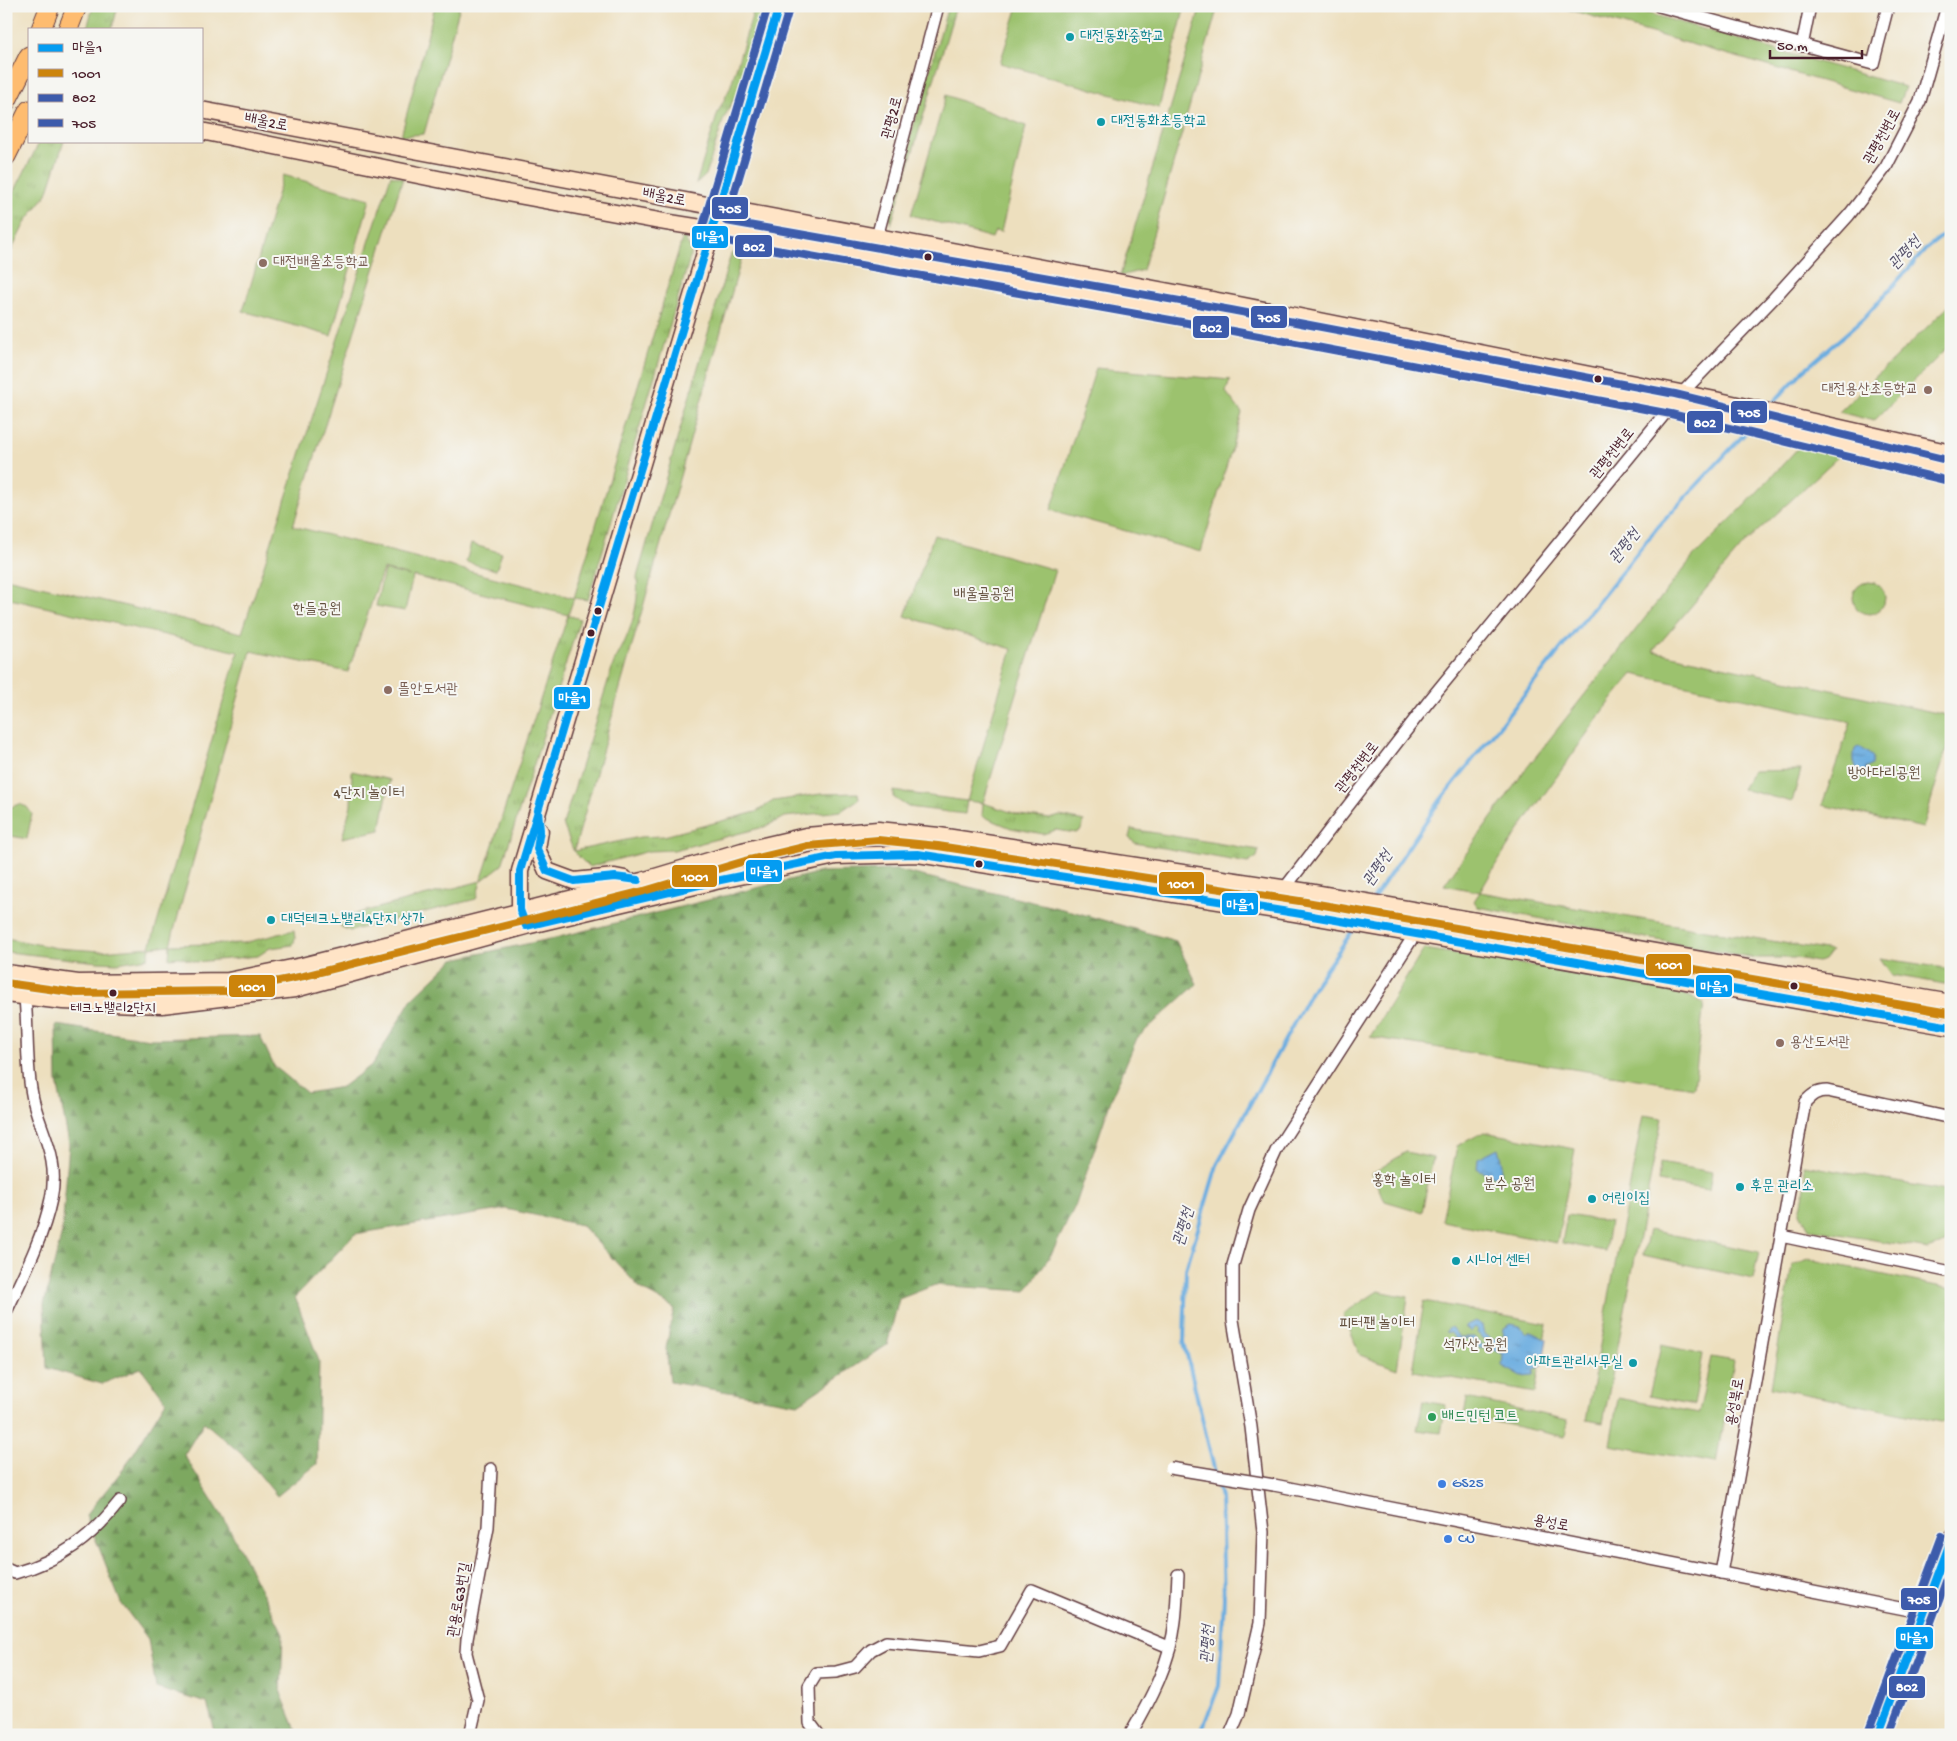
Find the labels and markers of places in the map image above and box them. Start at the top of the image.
place label: 대전동화중학교 [1080,28,1165,46]
marker: 대전동화중학교 [1064,31,1076,43]
place label: 대전동화초등학교 [1111,113,1208,131]
marker: 대전동화초등학교 [1095,116,1107,128]
unlabelled marker [923,252,933,262]
place label: 대전배울초등학교 [273,254,370,272]
marker: 대전배울초등학교 [257,257,269,269]
unlabelled marker [1593,374,1603,384]
place label: 대전용산초등학교 [1821,381,1918,399]
marker: 대전용산초등학교 [1922,384,1934,396]
unlabelled marker [593,606,603,616]
unlabelled marker [586,628,596,638]
place label: 뜰안도서관 [398,681,458,699]
marker: 뜰안도서관 [382,684,394,696]
unlabelled marker [974,859,984,869]
place label: 대덕테크노밸리4단지 상가 [281,911,424,929]
marker: 대덕테크노밸리4단지 상가 [265,914,277,926]
unlabelled marker [1789,981,1799,991]
marker: 테크노밸리2단지 [108,988,118,998]
place label: 테크노밸리2단지 [70,1001,156,1018]
place label: 용산도서관 [1790,1034,1850,1052]
marker: 용산도서관 [1774,1037,1786,1049]
place label: 후문 관리소 [1750,1178,1814,1196]
marker: 후문 관리소 [1734,1181,1746,1193]
place label: 어린이집 [1602,1190,1650,1208]
marker: 어린이집 [1586,1193,1598,1205]
place label: 시니어 센터 [1466,1252,1530,1270]
marker: 시니어 센터 [1450,1255,1462,1267]
place label: 아파트관리사무실 [1526,1354,1623,1372]
marker: 아파트관리사무실 [1627,1357,1639,1369]
place label: 배드민턴 코트 [1442,1408,1518,1426]
marker: 배드민턴 코트 [1426,1411,1438,1423]
place label: GS25 [1452,1475,1484,1493]
marker: GS25 [1436,1478,1448,1490]
place label: CU [1458,1530,1475,1548]
marker: CU [1442,1533,1454,1545]

